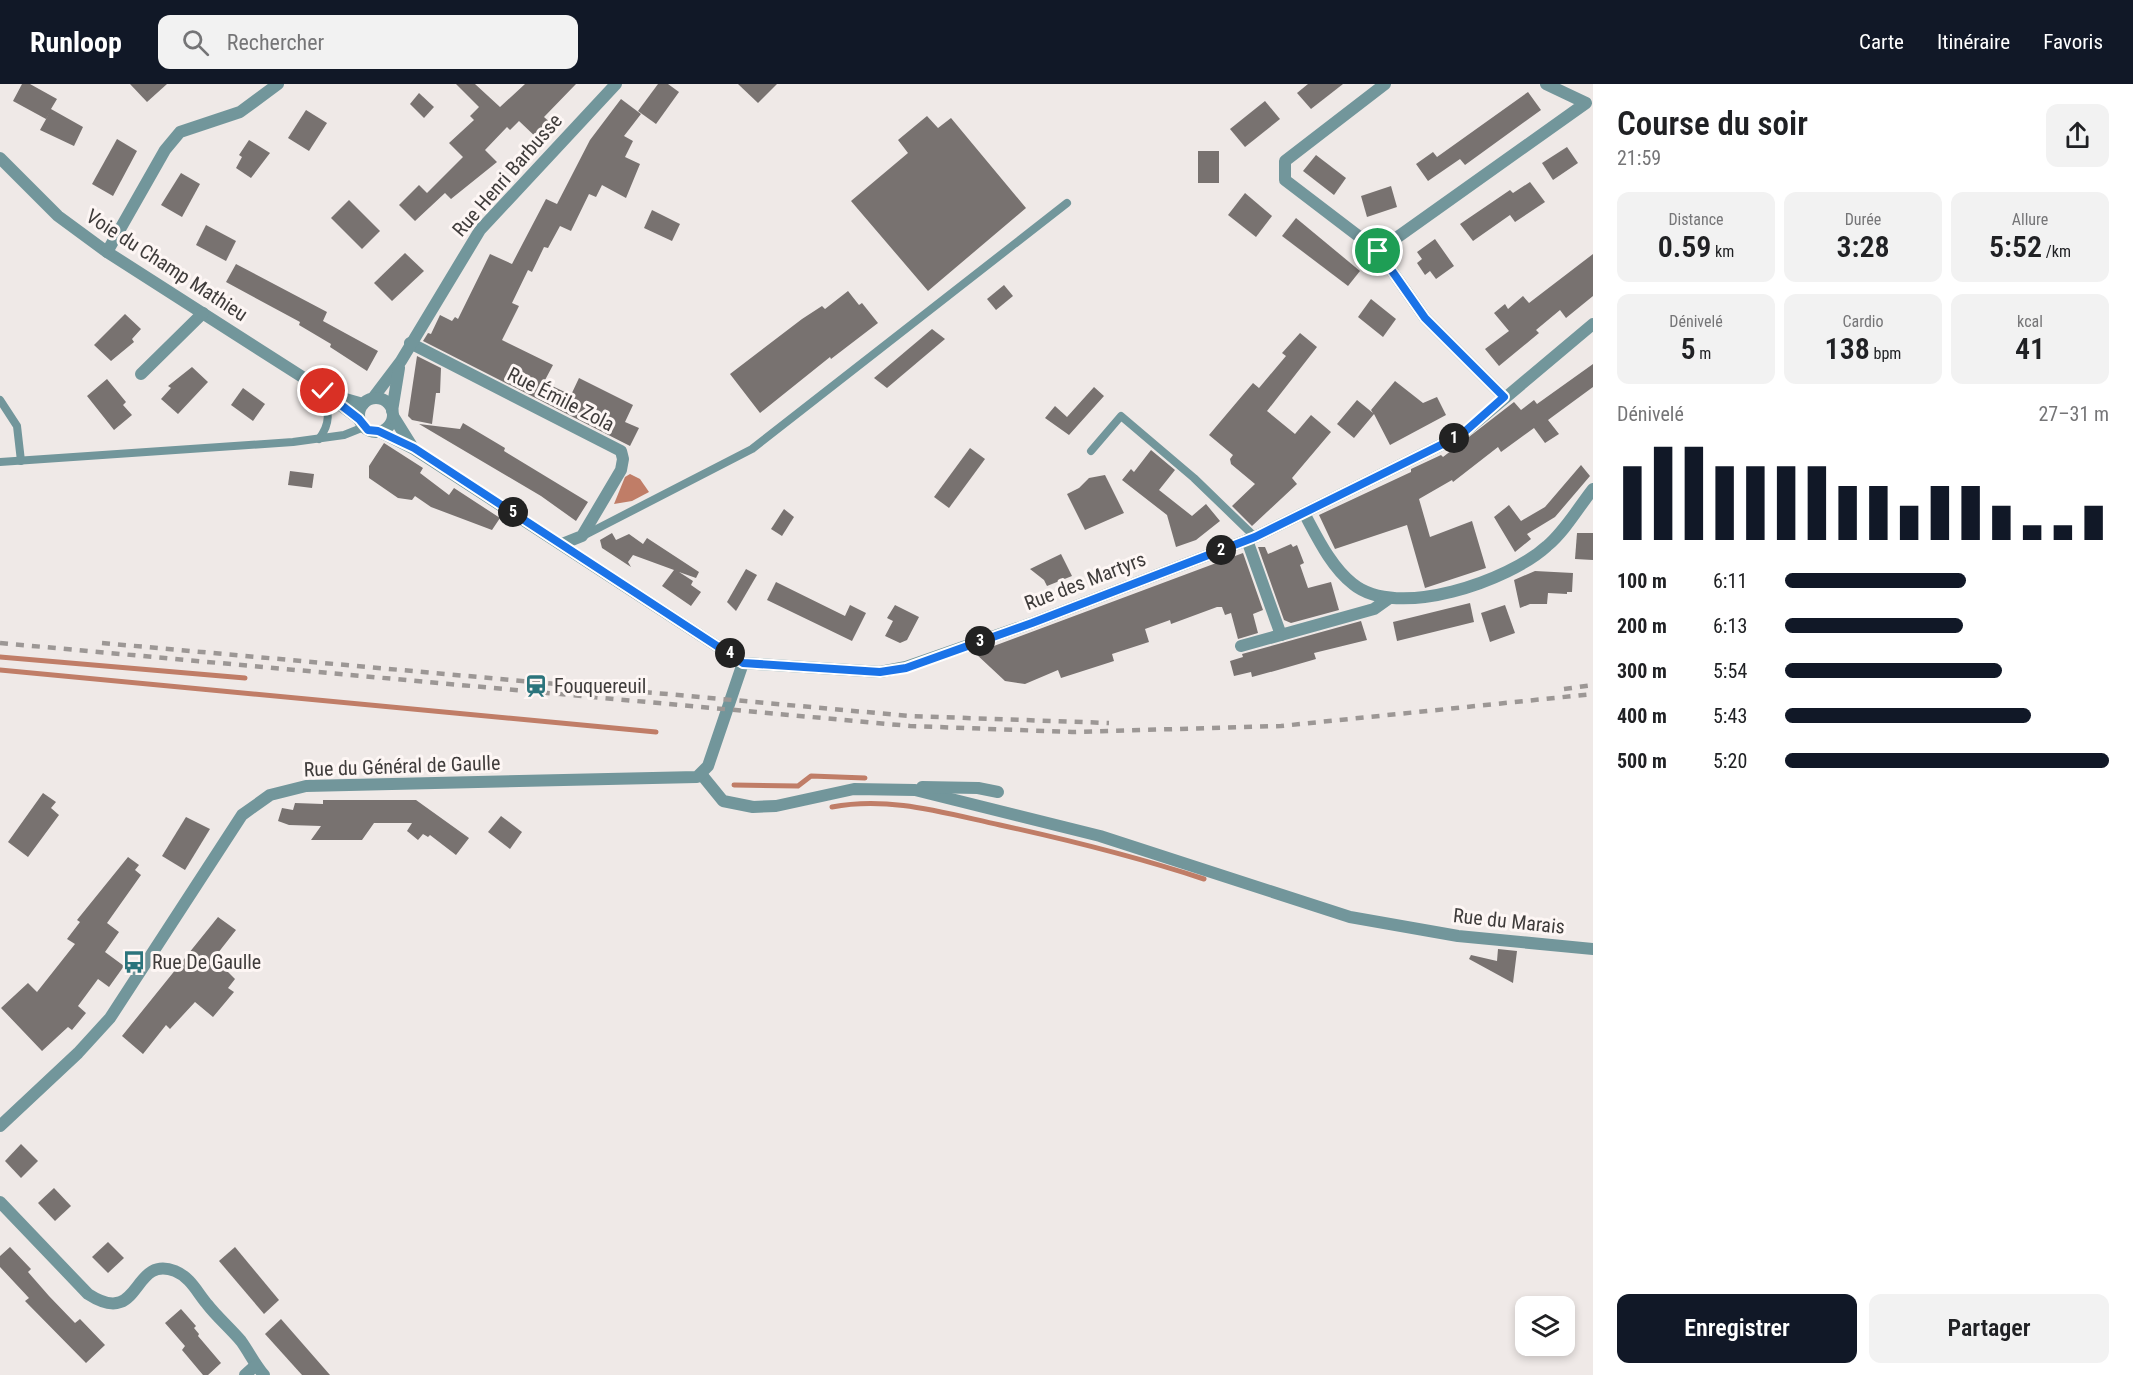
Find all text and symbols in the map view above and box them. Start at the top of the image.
search box [158,15,578,69]
text: Runloop [30,26,122,59]
icon: search [179,26,212,59]
text: Rechercher [227,30,324,55]
text: Carte [1859,30,1904,54]
text: Itinéraire [1937,30,2010,54]
text: Favoris [2043,30,2103,54]
text: Course du soir [1617,104,1808,143]
button: share [2046,104,2109,167]
street label: Rue Henri Barbusse [447,109,567,241]
text: 21:59 [1617,146,1661,170]
street label: Voie du Champ Mathieu [82,204,252,326]
text: Distance [1668,210,1724,229]
text: Durée [1845,210,1881,229]
text: Allure [2012,210,2048,229]
pin [1352,225,1403,276]
text: 0.59 [1658,229,1711,264]
text: 3:28 [1836,229,1890,264]
text: 5:52 [1989,229,2042,264]
icon: arrive [1361,234,1394,267]
text: km [1711,242,1734,261]
text: /km [2042,242,2071,261]
text: Dénivelé [1669,312,1723,331]
text: Cardio [1842,312,1884,331]
text: kcal [2017,312,2043,331]
text: 5 [1681,331,1696,366]
text: 138 [1825,331,1870,366]
text: 41 [2015,331,2045,366]
text: m [1696,344,1711,363]
text: bpm [1870,344,1901,363]
street label: Rue Émile Zola [503,362,619,436]
pin [297,365,348,416]
icon: check [306,374,339,407]
text: Dénivelé [1617,402,1684,426]
text: 27–31 m [2038,402,2109,426]
pin: 1 [1439,423,1469,453]
text: 1 [1450,428,1458,447]
pin: 5 [498,497,528,527]
text: 5 [509,502,517,521]
pin: 2 [1206,535,1236,565]
text: 2 [1217,540,1225,559]
street label: Rue des Martyrs [1021,547,1149,615]
text: 100 m [1617,569,1667,593]
text: 6:11 [1713,569,1747,593]
text: 200 m [1617,614,1667,638]
text: 6:13 [1713,614,1747,638]
pin: 3 [965,626,995,656]
text: 3 [976,631,984,650]
pin: 4 [715,638,745,668]
text: 4 [726,643,734,662]
text: 300 m [1617,659,1667,683]
text: 5:54 [1713,659,1747,683]
station icon: Fouquereuil [523,673,549,699]
place label: Fouquereuil [554,674,646,698]
text: 400 m [1617,704,1667,728]
text: 5:43 [1713,704,1747,728]
text: 500 m [1617,749,1667,773]
text: 5:20 [1713,749,1747,773]
street label: Rue du Général de Gaulle [303,751,501,781]
street label: Rue du Marais [1452,903,1566,939]
bus stop icon: Rue De Gaulle [121,949,147,975]
place label: Rue De Gaulle [152,950,261,974]
button: Enregistrer [1617,1294,1857,1363]
button: Partager [1869,1294,2109,1363]
map controls [1515,1296,1575,1356]
button: layers [1515,1296,1575,1356]

